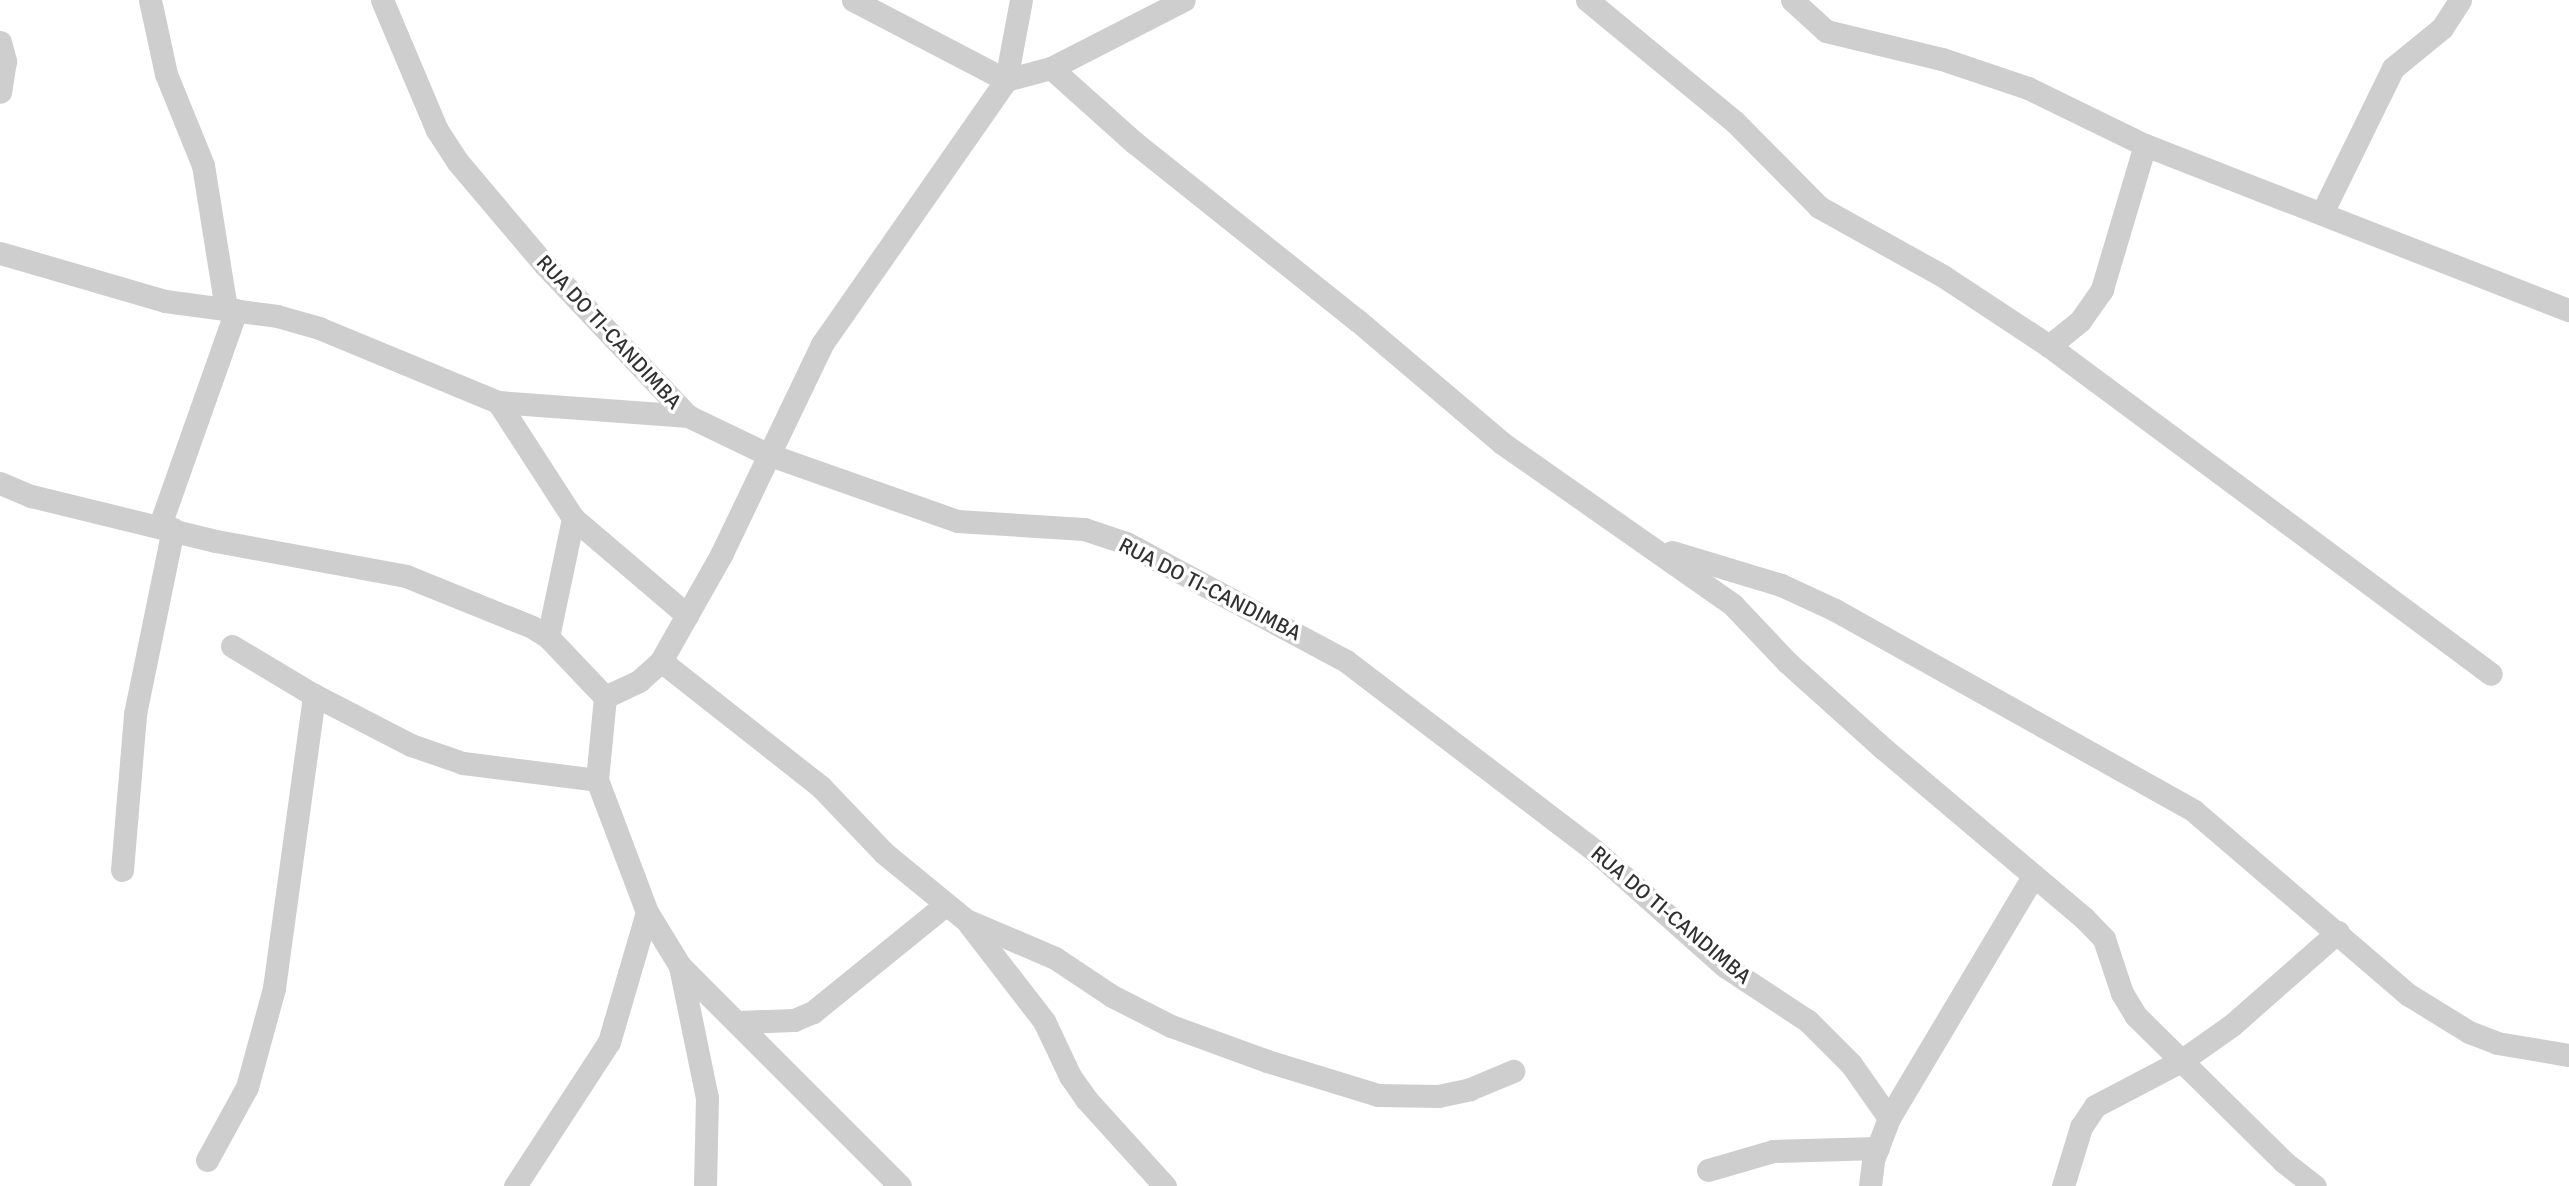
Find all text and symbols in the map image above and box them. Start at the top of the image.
street label: RUA DO TI-CANDIMBA [531,250,687,414]
street label: RUA DO TI-CANDIMBA [1115,532,1305,646]
street label: RUA DO TI-CANDIMBA [1586,841,1756,989]

